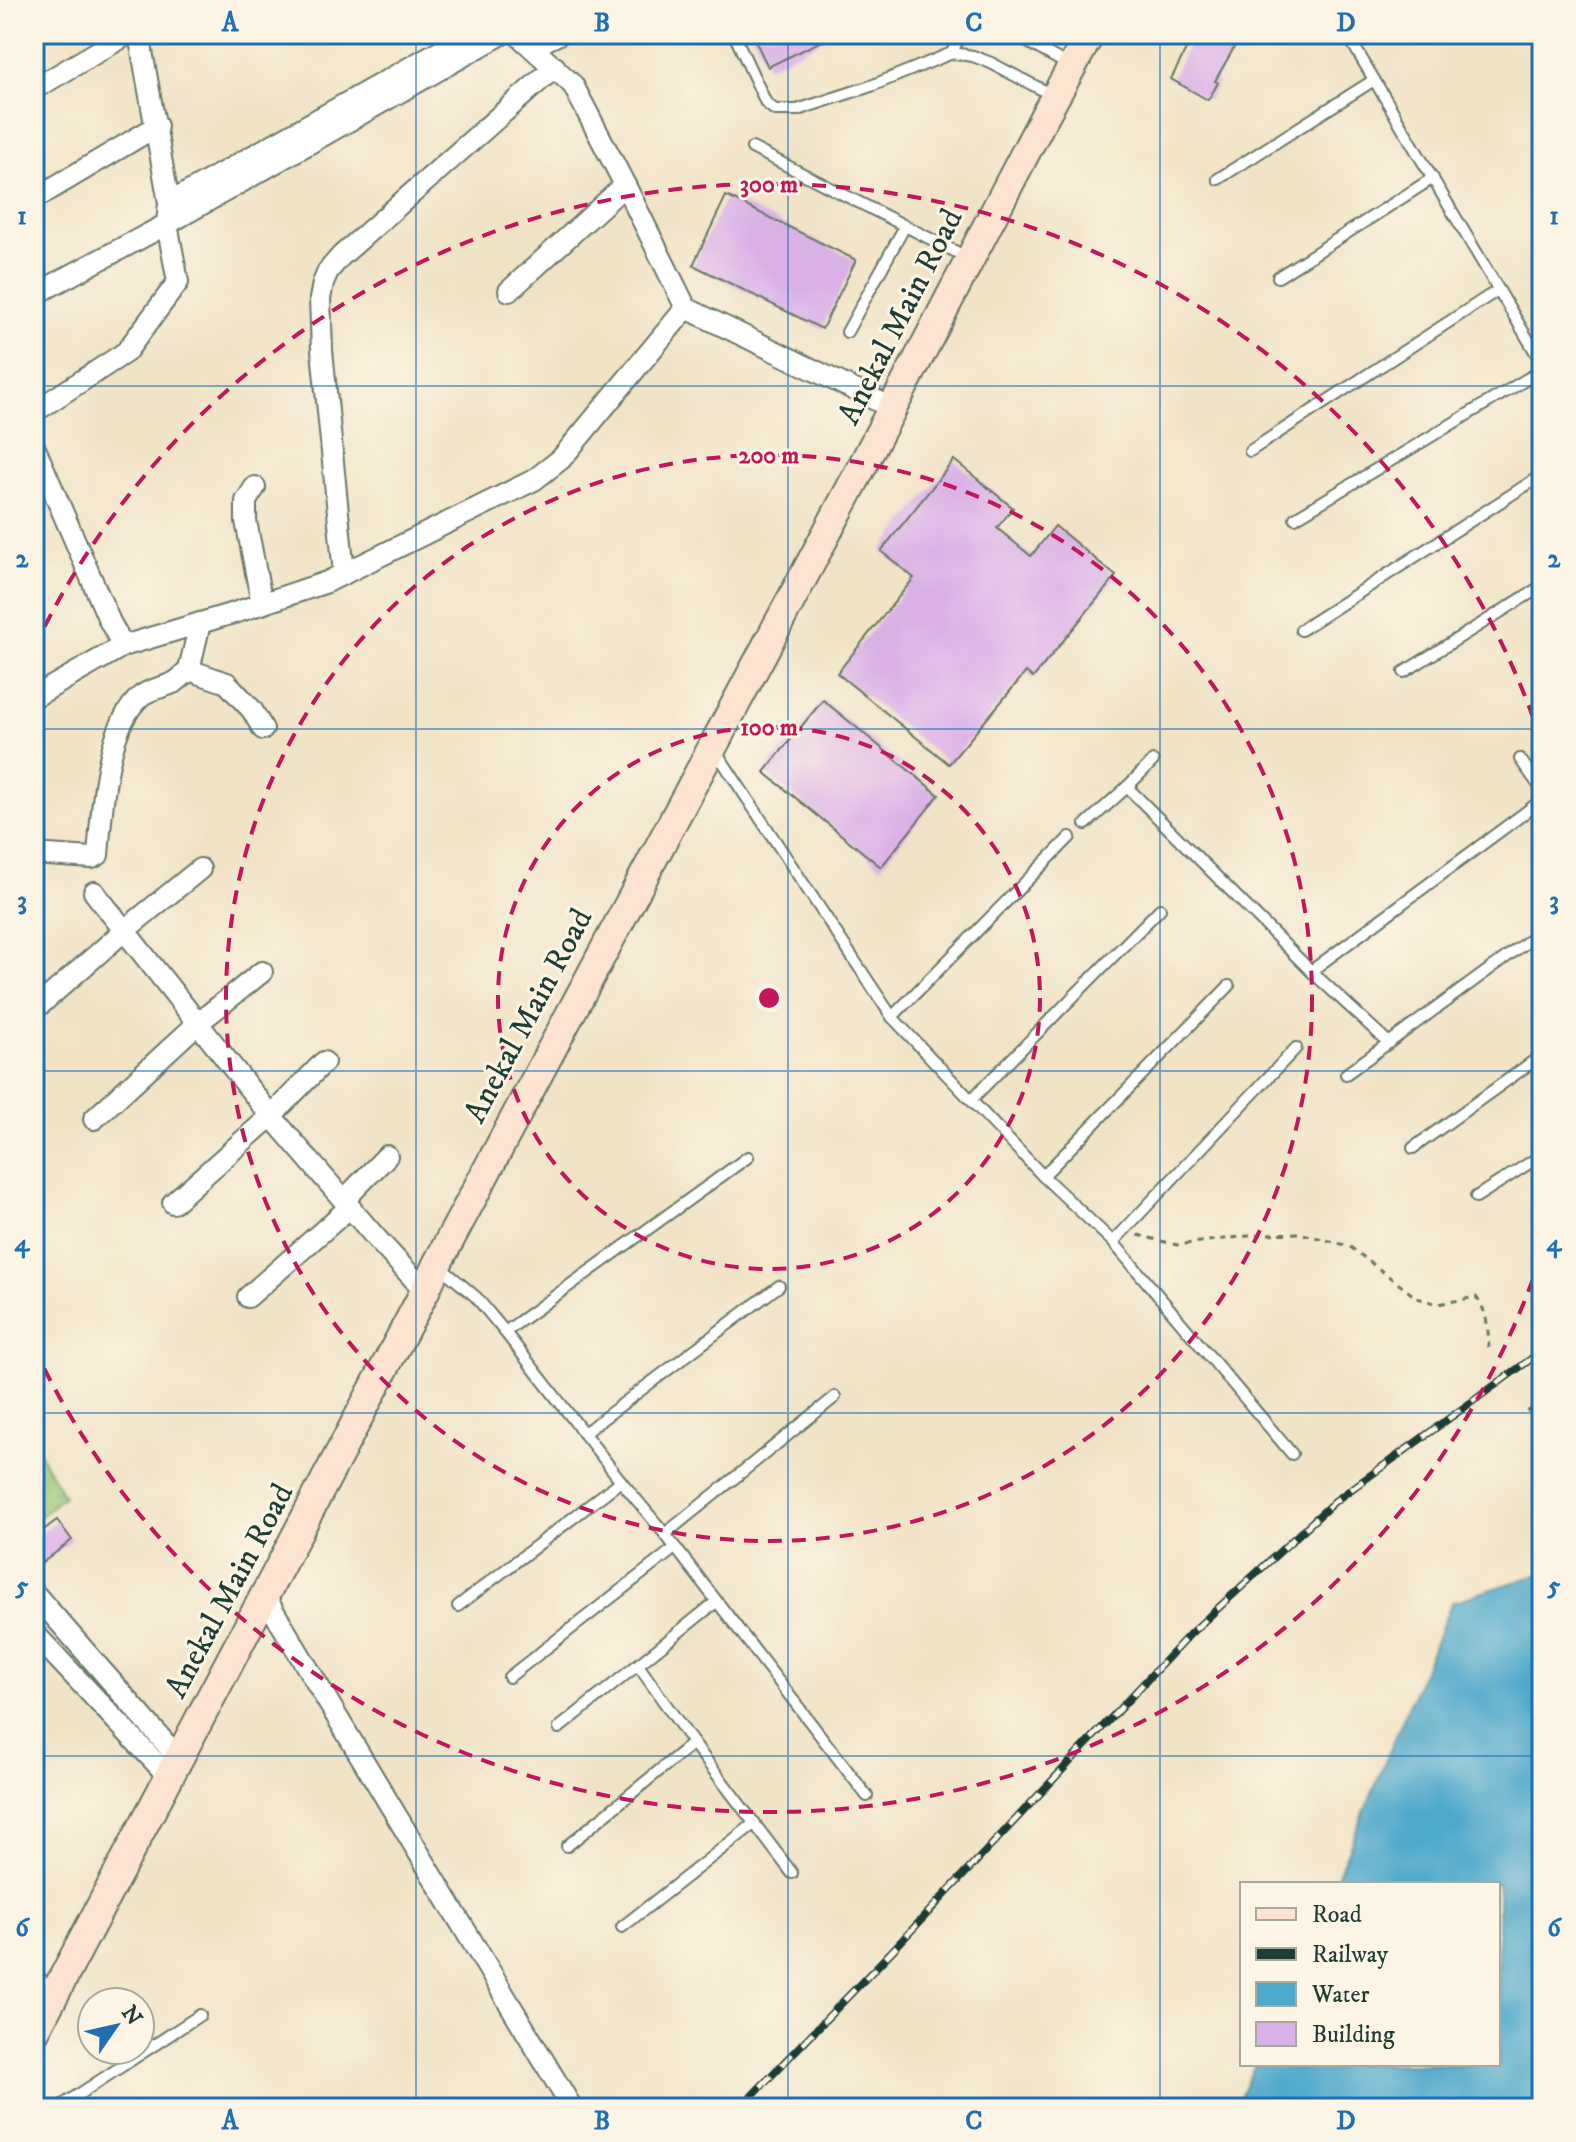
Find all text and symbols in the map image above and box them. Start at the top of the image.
text: A [221,7,240,40]
text: B [594,7,610,40]
text: C [965,7,983,40]
text: D [1336,7,1356,40]
text: 300 m [740,170,798,200]
text: 1 [17,200,27,233]
text: 1 [1549,200,1559,233]
street label: Anekal Main Road [829,202,973,432]
text: 200 m [739,441,799,471]
text: 2 [16,543,30,576]
text: 2 [1548,543,1562,576]
text: 100 m [740,713,798,743]
text: 3 [17,885,27,918]
text: 3 [1549,885,1559,918]
street label: Anekal Main Road [456,902,602,1130]
centre of rings [755,984,783,1012]
text: 4 [15,1227,31,1260]
text: 4 [1547,1227,1563,1260]
street label: Anekal Main Road [157,1477,303,1705]
text: 5 [15,1570,29,1603]
text: 5 [1547,1570,1561,1603]
legend [1240,1882,1500,2066]
text: Road [1312,1900,1362,1930]
text: 6 [15,1912,30,1945]
text: 6 [1547,1912,1562,1945]
text: Railway [1312,1940,1389,1970]
text: Water [1311,1980,1369,2010]
north arrow [76,1986,156,2066]
text: N [115,2001,148,2031]
text: Building [1312,2020,1395,2050]
text: A [221,2105,240,2138]
text: B [594,2105,610,2138]
text: C [965,2105,983,2138]
text: D [1336,2105,1356,2138]

